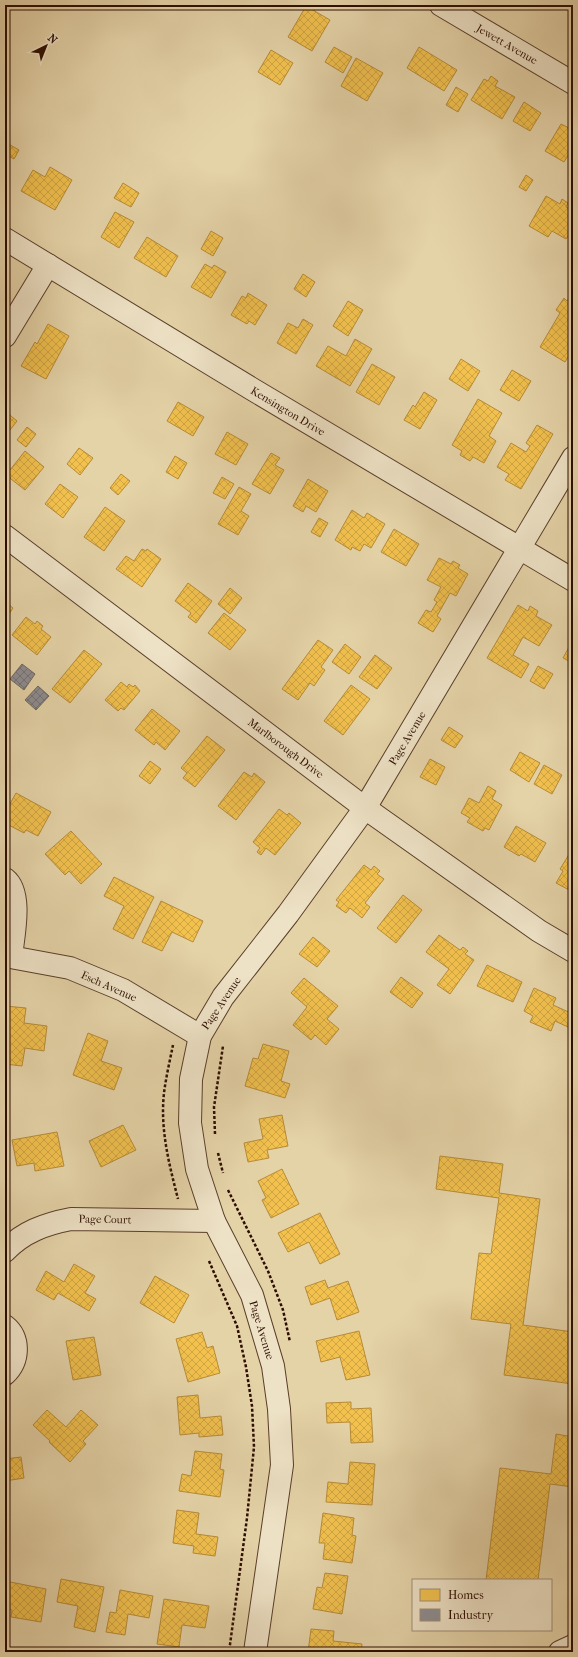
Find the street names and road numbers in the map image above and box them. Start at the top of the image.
street label: Jewett Avenue [473,21,540,67]
street label: Kensington Drive [248,384,328,439]
street label: Page Avenue [386,708,429,768]
street label: Marlborough Drive [245,716,327,781]
street label: Esch Avenue [79,968,139,1005]
street label: Page Avenue [199,974,244,1032]
street label: Page Court [78,1213,132,1226]
street label: Page Avenue [246,1299,277,1362]

